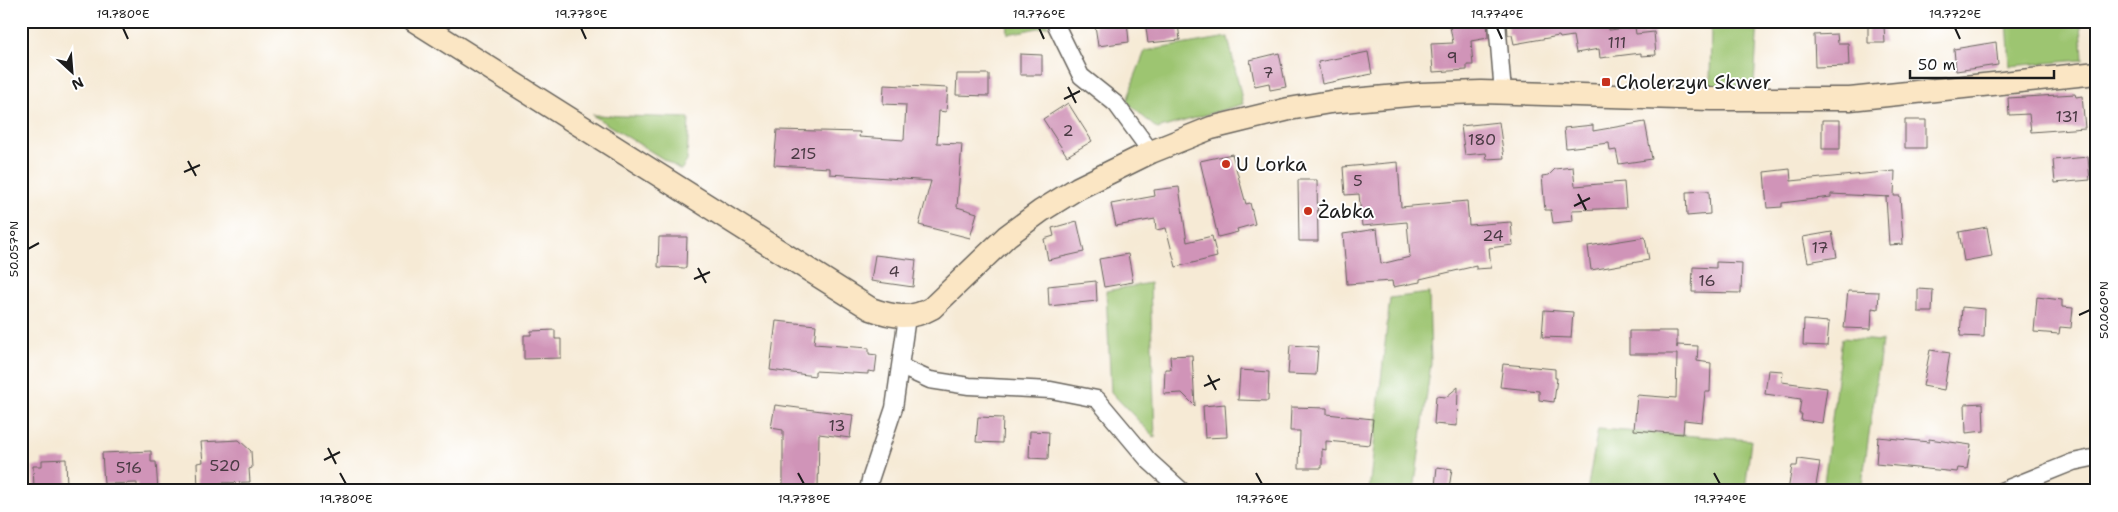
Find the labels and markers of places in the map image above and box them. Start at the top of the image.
place label: Cholerzyn Skwer [1616,70,1771,95]
marker: Cholerzyn Skwer [1600,76,1612,88]
place label: U Lorka [1236,152,1307,177]
marker: U Lorka [1220,158,1232,170]
place label: Żabka [1318,199,1374,224]
marker: Żabka [1302,205,1314,217]

